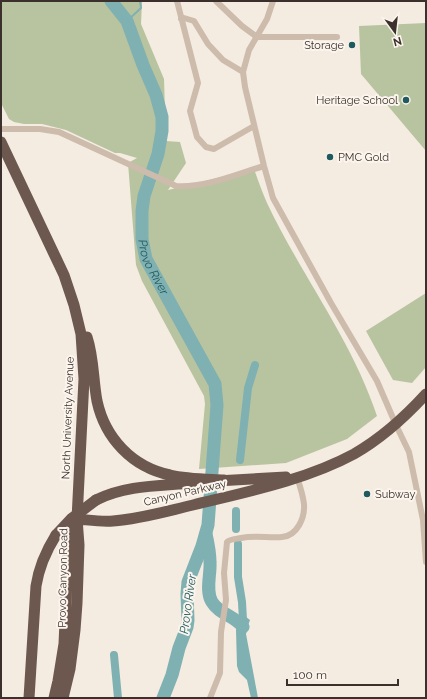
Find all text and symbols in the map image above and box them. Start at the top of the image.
north arrow [375,12,415,52]
text: N [392,34,403,49]
place label: Storage [304,39,345,52]
marker: Storage [347,40,357,50]
place label: Heritage School [316,94,398,107]
marker: Heritage School [401,95,411,105]
place label: PMC Gold [338,151,389,164]
marker: PMC Gold [325,152,335,162]
water label: Provo River [135,238,172,298]
street label: North University Avenue [59,356,77,480]
street label: Canyon Parkway [142,477,228,509]
place label: Subway [375,488,415,501]
marker: Subway [362,489,372,499]
street label: Provo Canyon Road [56,528,70,628]
water label: Provo River [177,573,199,635]
scale bar [287,661,398,687]
text: 100 m [293,668,327,682]

